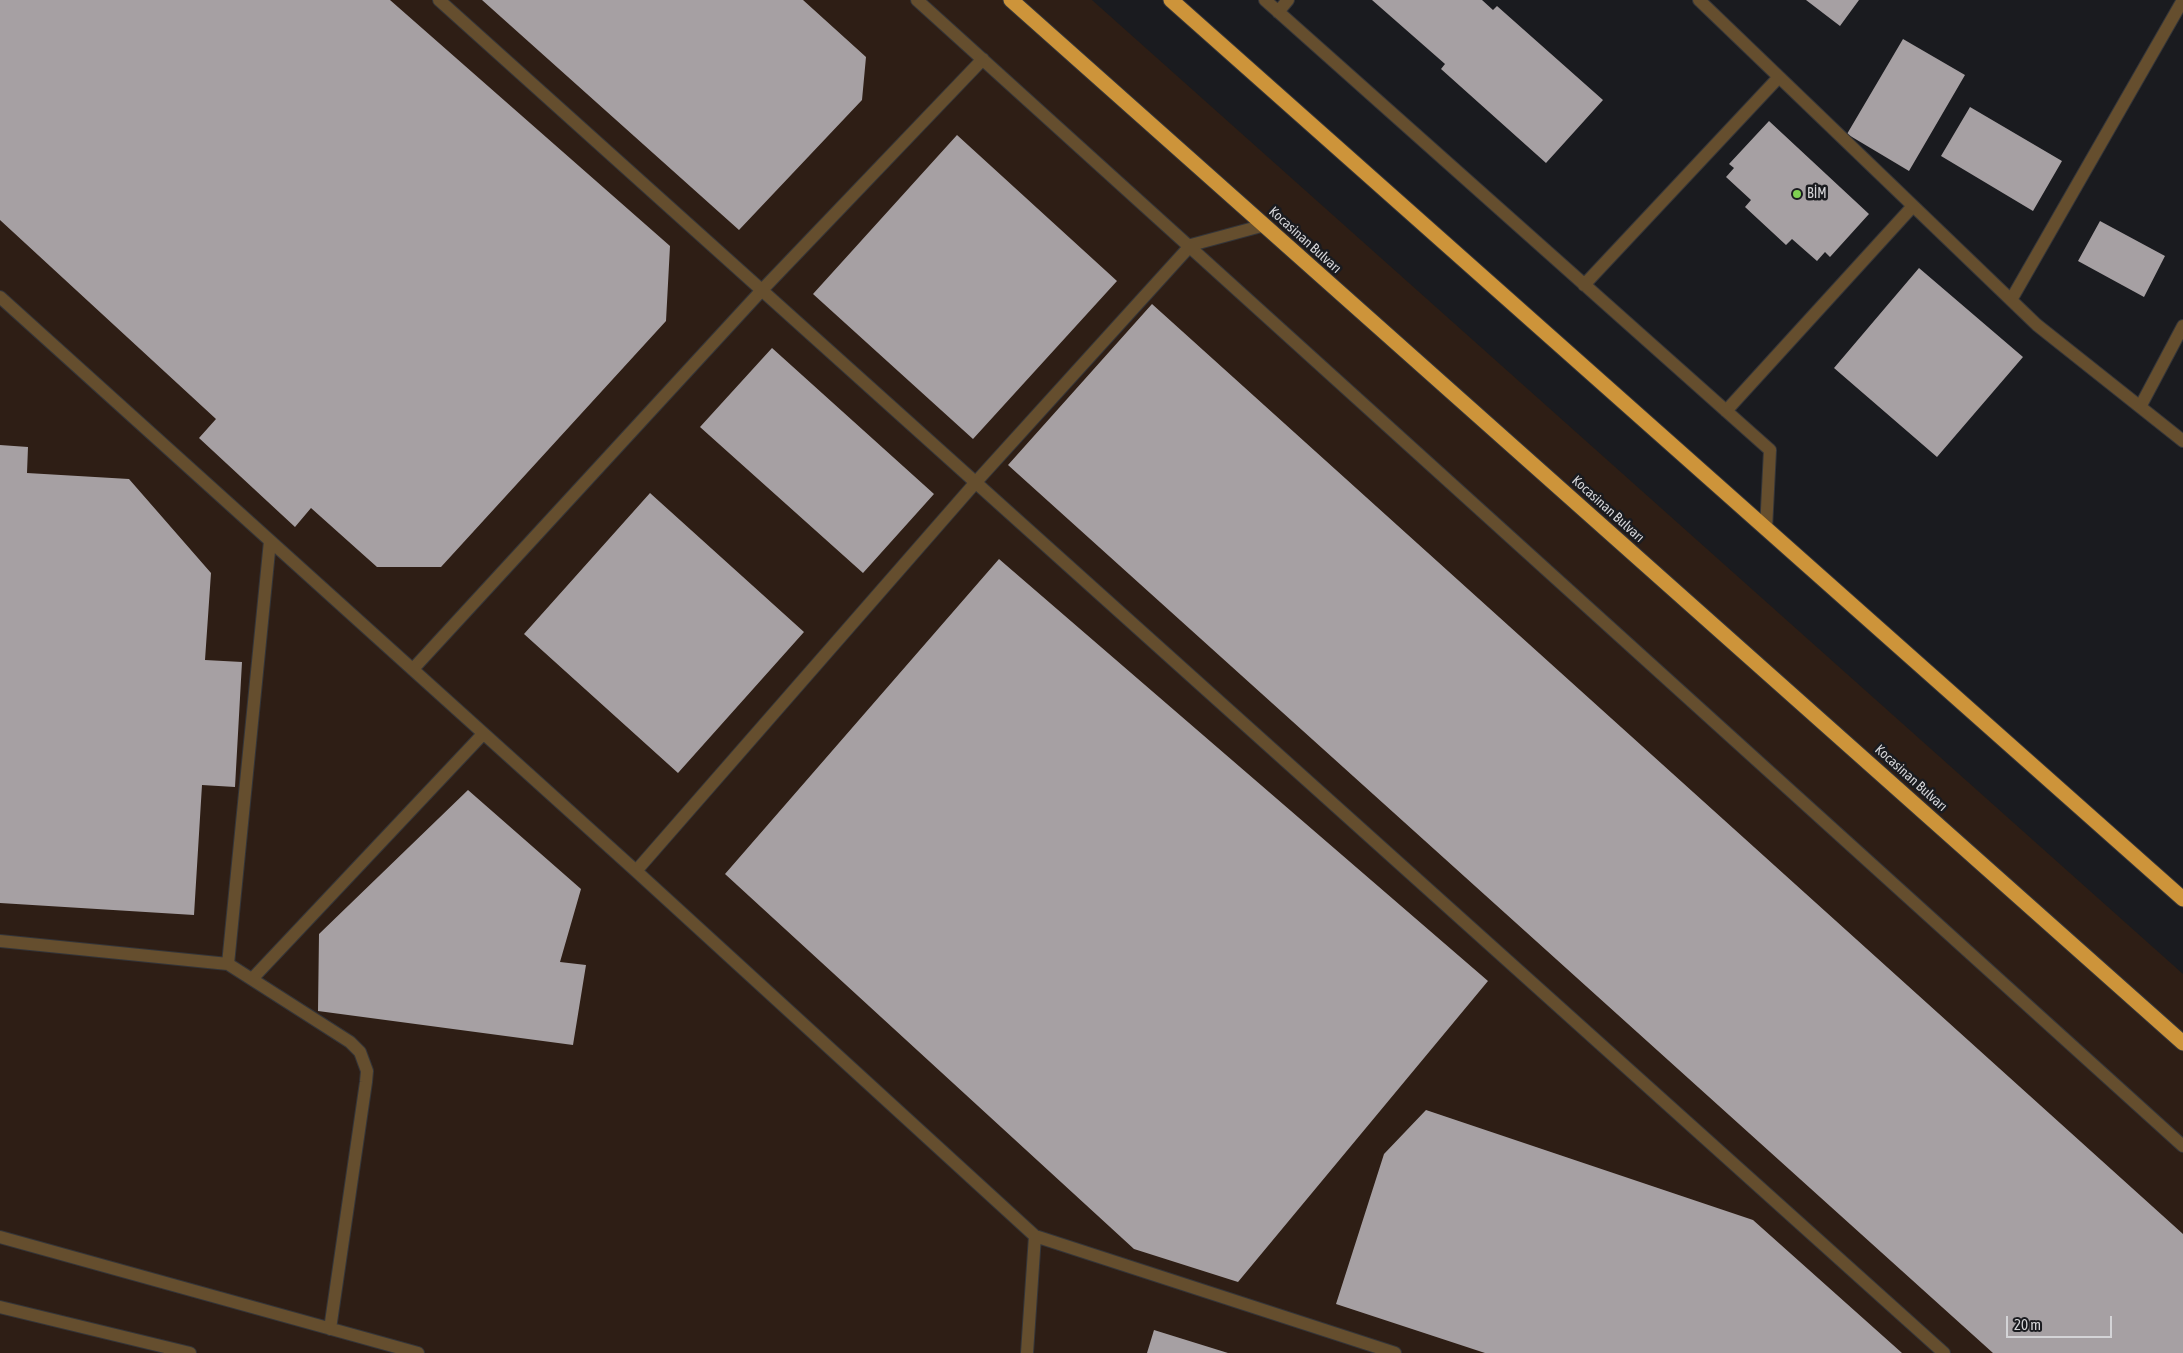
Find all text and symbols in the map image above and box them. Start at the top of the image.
place label: BİM [1807,186,1827,202]
marker: BİM [1791,188,1803,200]
street label: Kocasinan Bulvarı [1265,203,1345,277]
street label: Kocasinan Bulvarı [1568,472,1648,546]
street label: Kocasinan Bulvarı [1871,741,1951,815]
scale bar [2008,1306,2114,1338]
text: 20 m [2014,1316,2041,1333]

